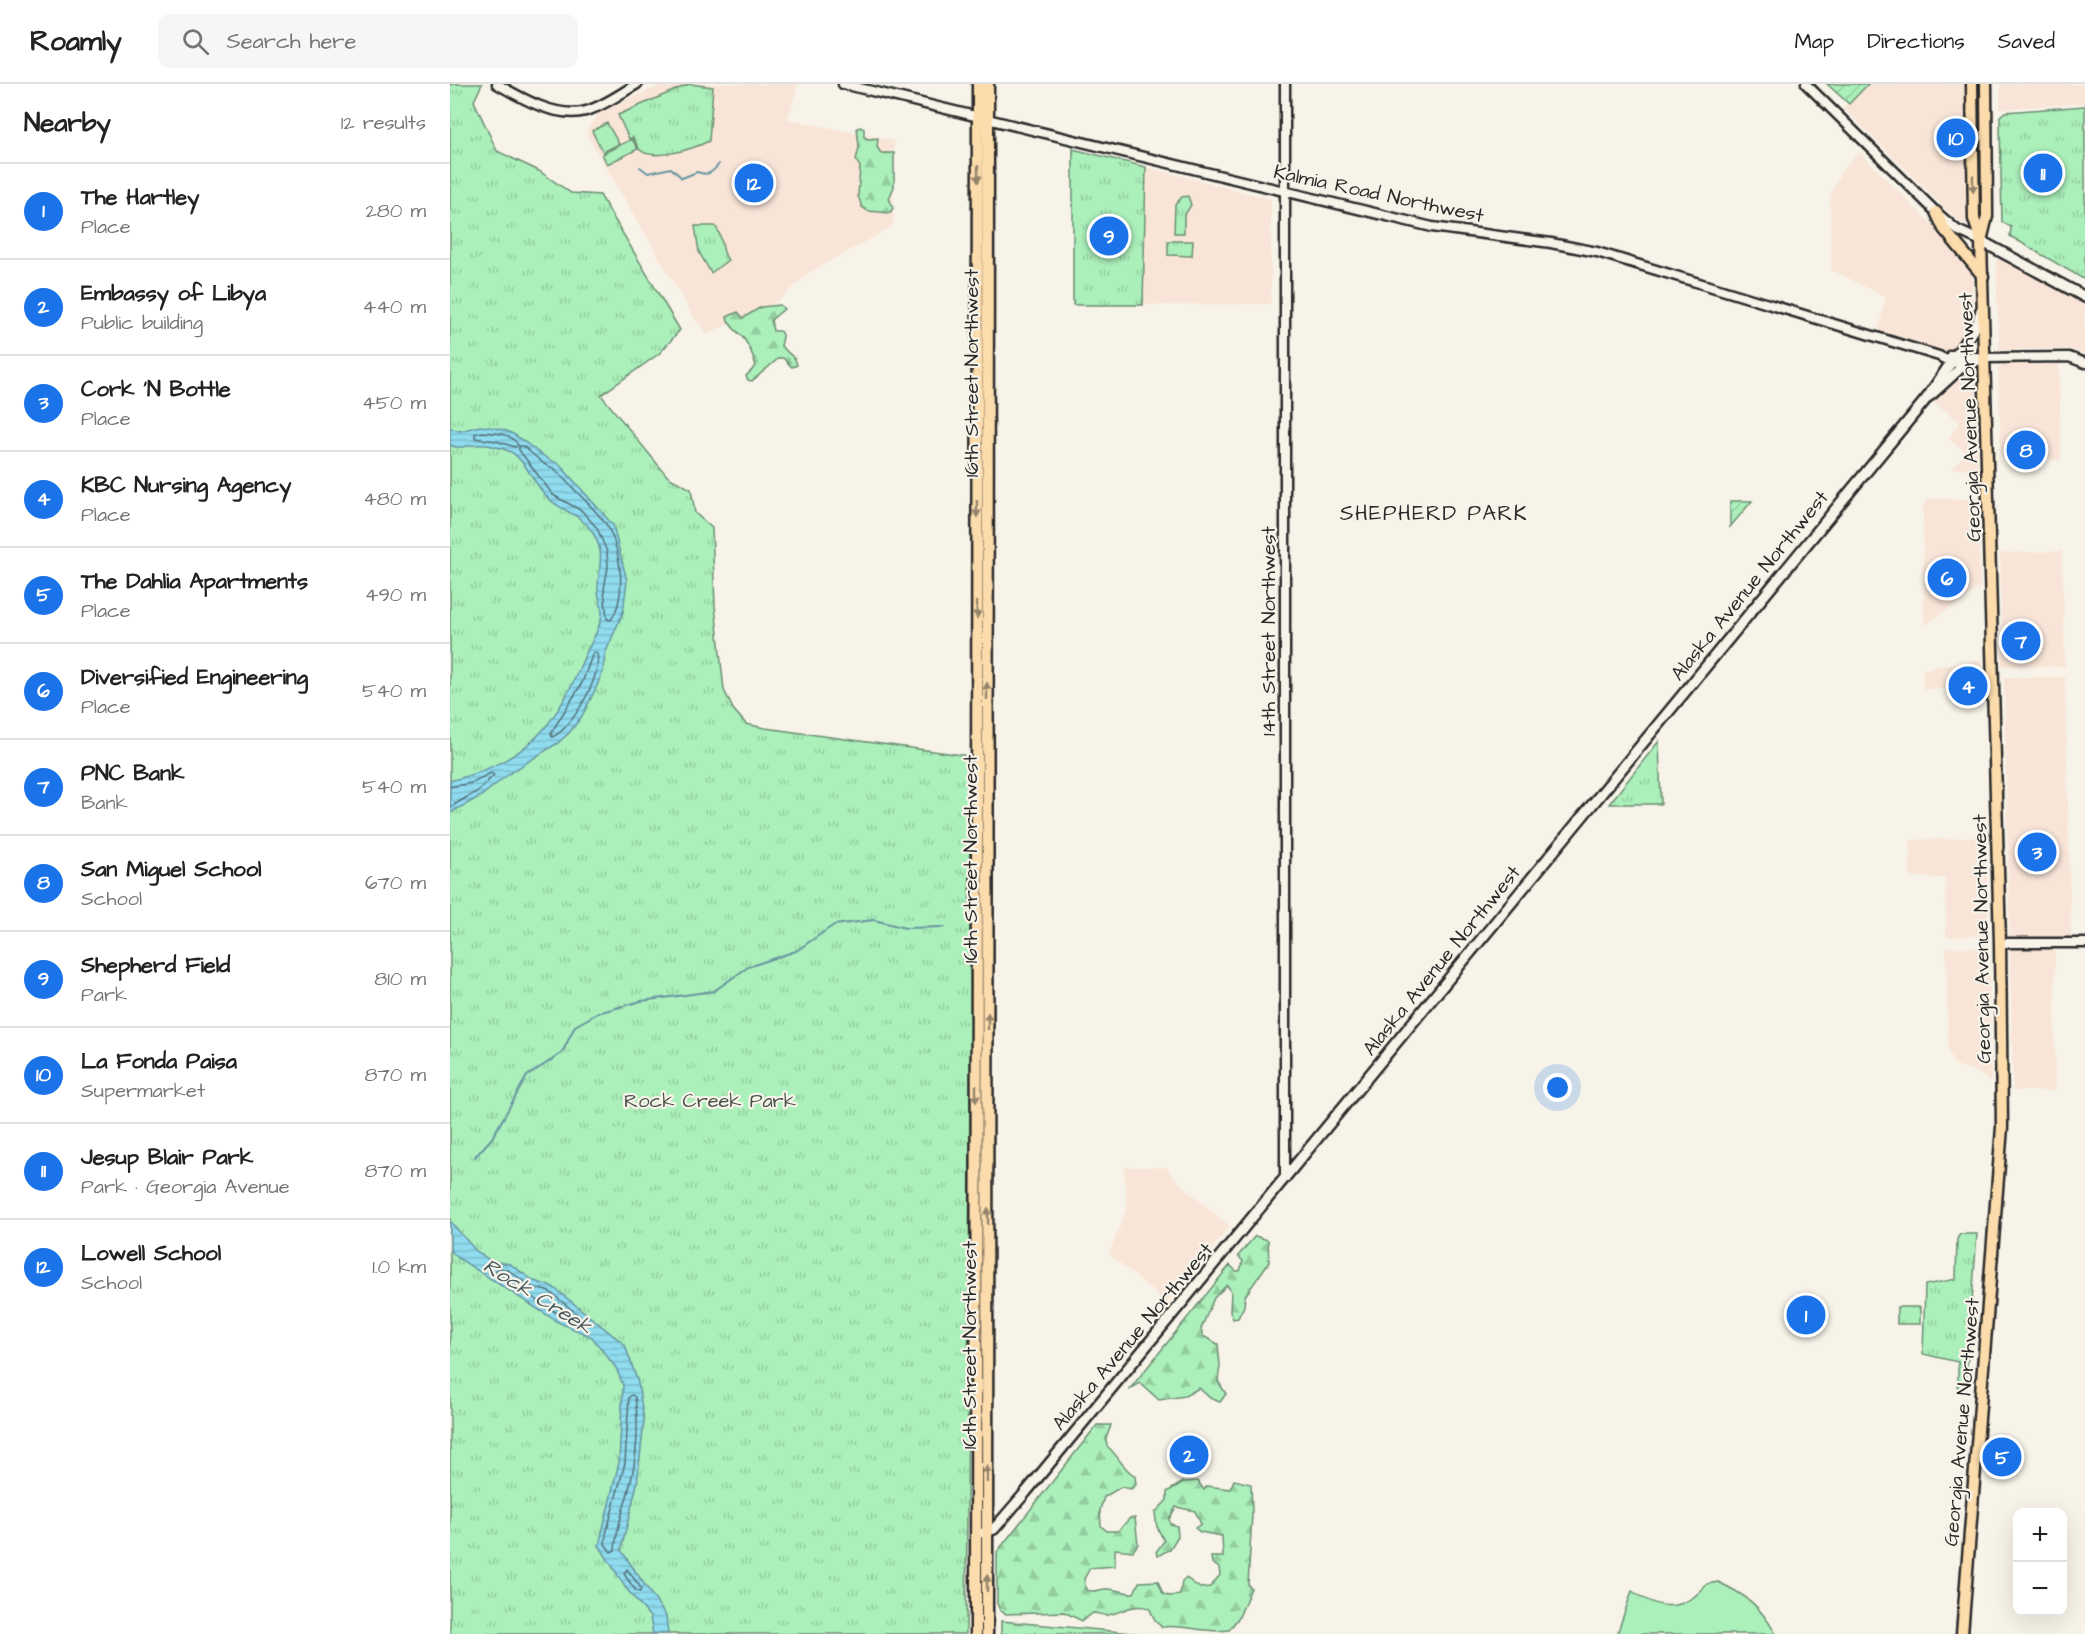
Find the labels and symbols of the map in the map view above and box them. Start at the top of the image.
pin: 10 [1936,116,1976,160]
pin: 11 [2024,150,2062,196]
street label: Kalmia Road Northwest [1271,158,1486,230]
pin: 12 [734,160,774,206]
one-way arrow [973,165,983,184]
one-way arrow [1969,175,1978,194]
pin: 9 [1090,214,1128,258]
street label: 16th Street Northwest [958,269,986,477]
street label: Georgia Avenue Northwest [1952,292,1989,542]
pin: 8 [2006,428,2046,472]
street label: Alaska Avenue Northwest [1664,485,1835,687]
district label: SHEPHERD PARK [1340,499,1528,528]
one-way arrow [972,500,982,519]
street label: 14th Street Northwest [1255,526,1283,736]
pin: 6 [1928,556,1966,600]
one-way arrow [972,601,982,620]
pin: 7 [2002,618,2040,664]
pin: 4 [1948,664,1988,708]
one-way arrow [983,681,992,700]
street label: 16th Street Northwest [957,755,985,963]
street label: Georgia Avenue Northwest [1966,814,1999,1064]
pin: 3 [2018,830,2056,874]
street label: Alaska Avenue Northwest [1356,860,1527,1062]
one-way arrow [983,1011,993,1030]
your location [1543,1073,1572,1102]
one-way arrow [971,1085,981,1104]
park label: Rock Creek Park [624,1087,796,1115]
one-way arrow [983,1206,993,1225]
street label: Alaska Avenue Northwest [1046,1237,1220,1437]
street label: 16th Street Northwest [956,1241,984,1449]
water label: Rock Creek [478,1251,599,1342]
pin: 1 [1786,1292,1826,1338]
street label: Georgia Avenue Northwest [1937,1297,1988,1548]
pin: 2 [1170,1432,1208,1478]
pin: 5 [1982,1434,2022,1480]
one-way arrow [982,1464,992,1483]
one-way arrow [982,1574,992,1593]

